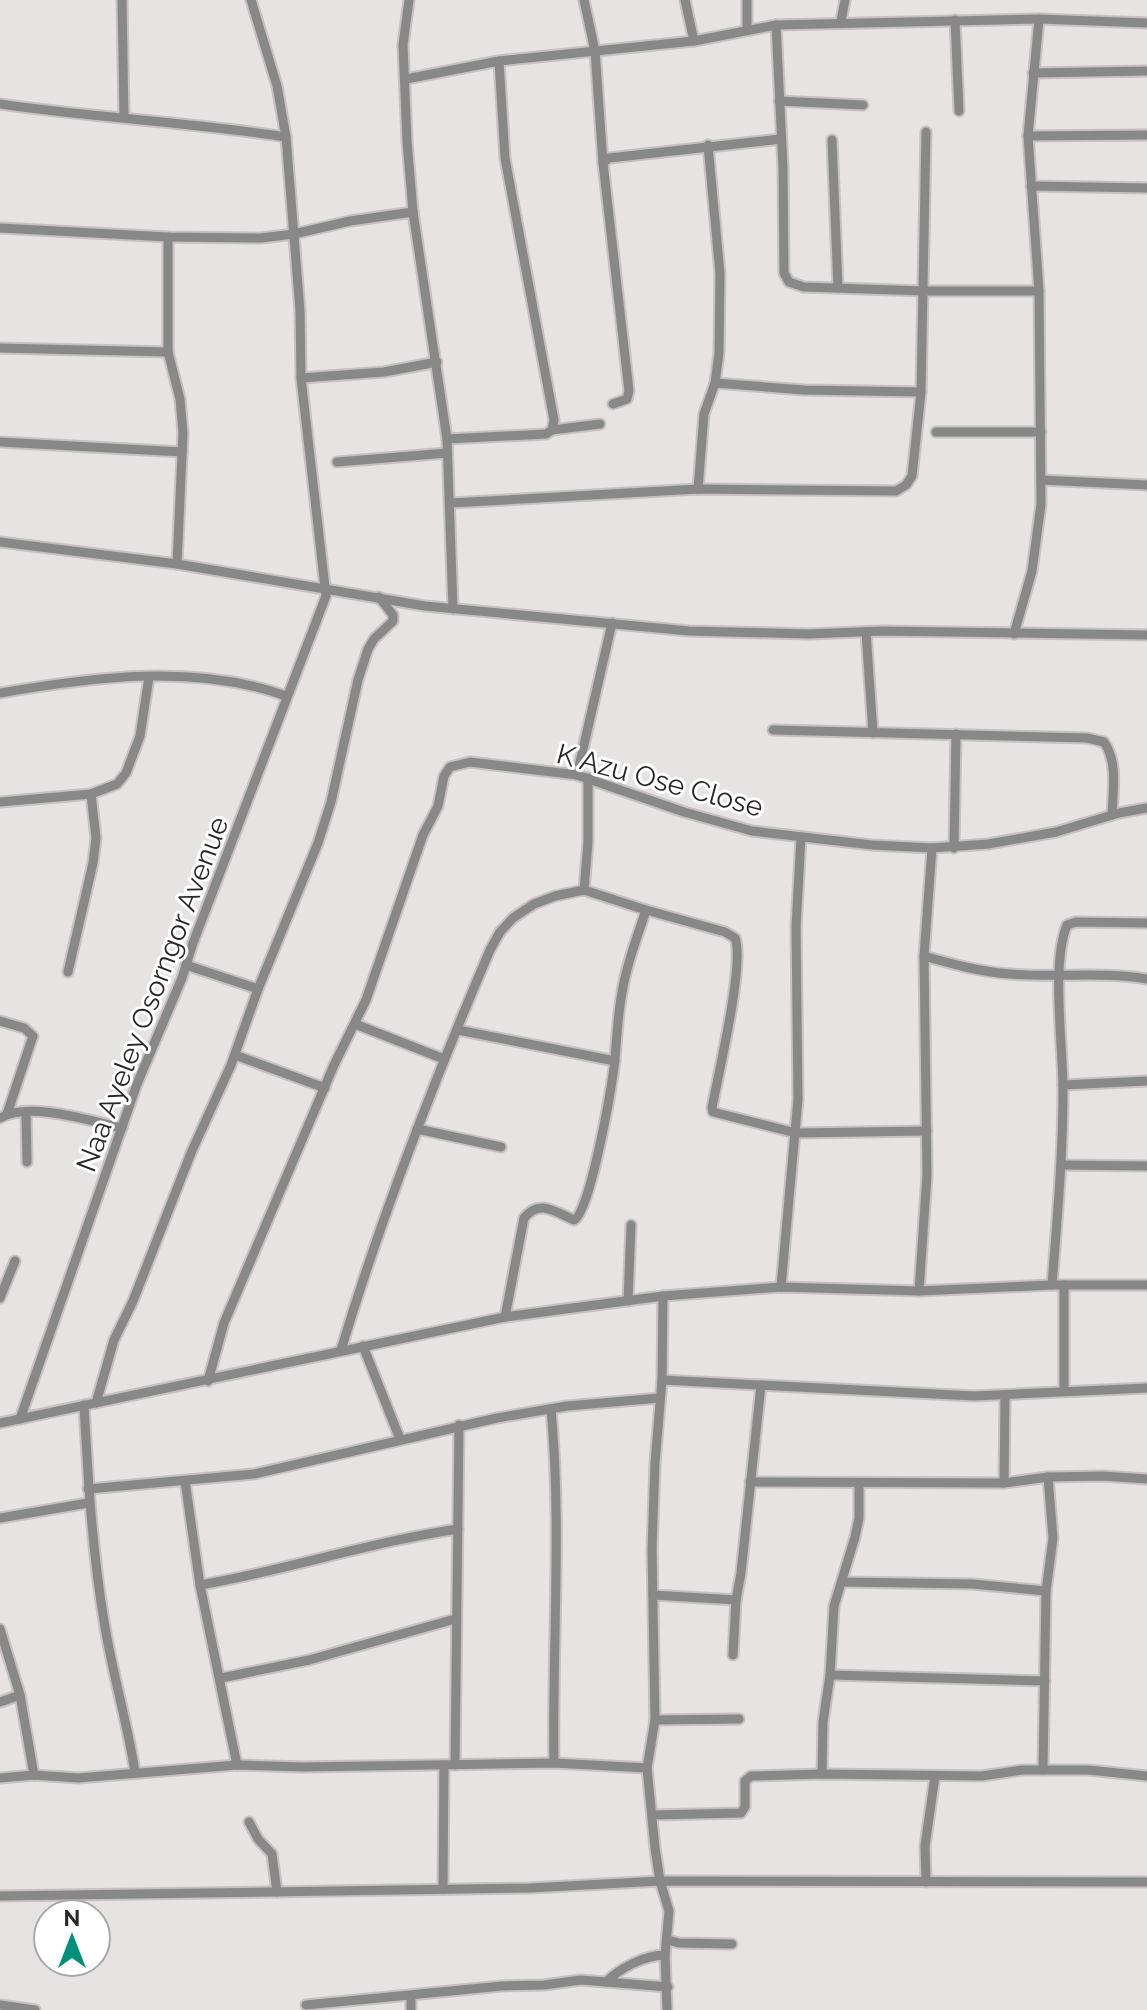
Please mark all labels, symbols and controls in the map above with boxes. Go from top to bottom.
street label: K Azu Ose Close [553,737,767,824]
street label: Naa Ayeley Osorngor Avenue [69,812,236,1176]
north arrow [32,1898,112,1978]
text: N [64,1905,80,1931]

